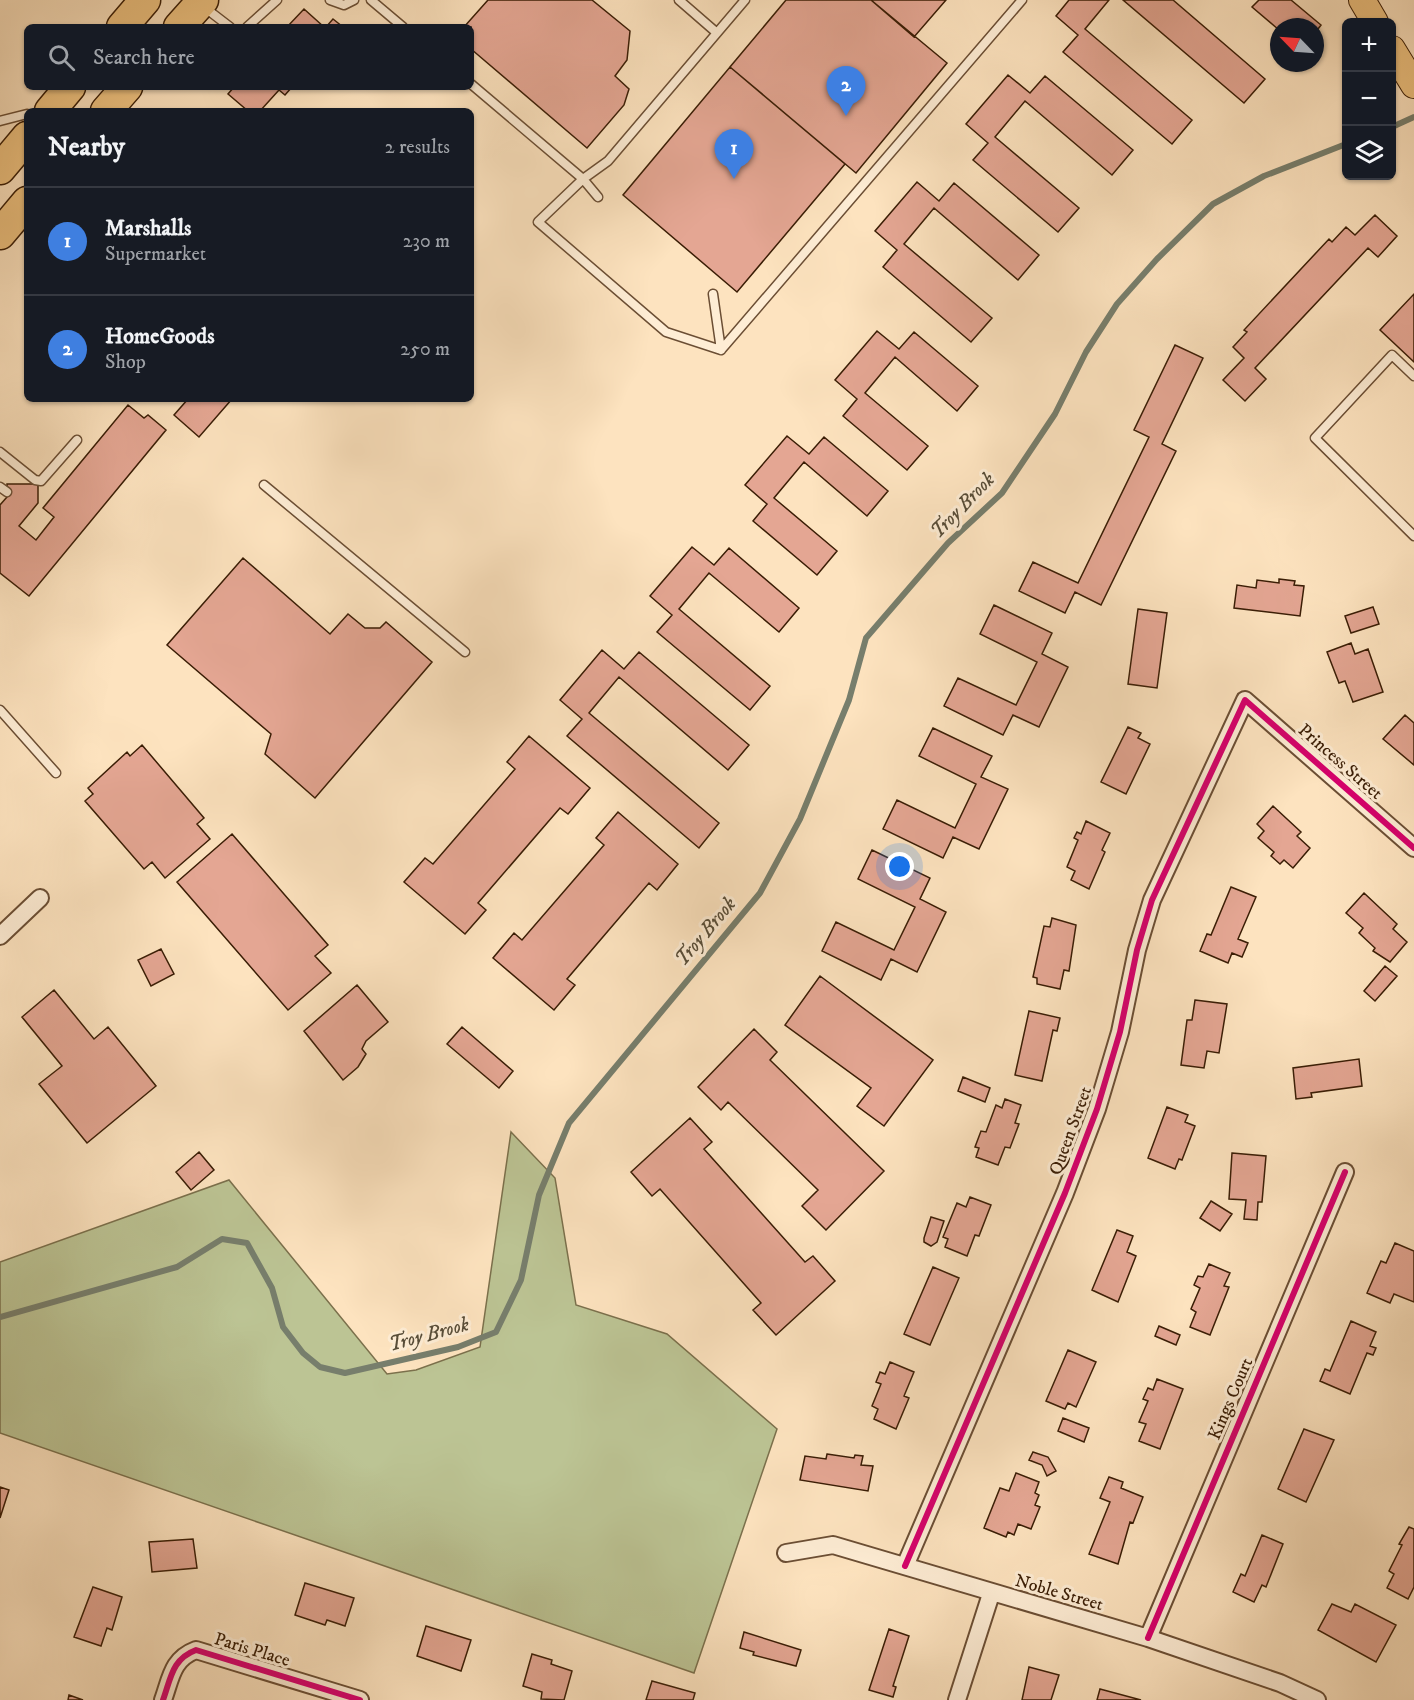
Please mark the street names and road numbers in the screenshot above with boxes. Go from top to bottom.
street label: Princess Street [1293,719,1387,805]
street label: Queen Street [1045,1083,1097,1178]
street label: Kings Court [1204,1354,1258,1443]
street label: Noble Street [1012,1570,1106,1616]
street label: Paris Place [212,1628,292,1672]

